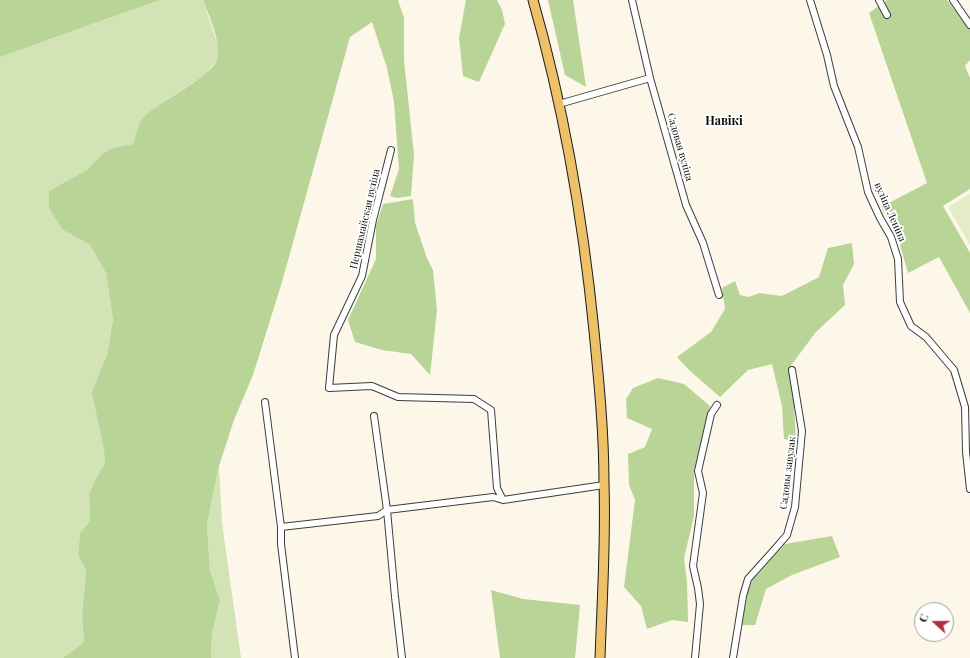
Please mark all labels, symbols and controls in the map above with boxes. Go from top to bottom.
street label: Садовая вуліца [665,112,695,182]
district label: Навікі [705,114,743,128]
street label: Першамайская вуліца [348,168,382,270]
street label: вуліца Леніна [872,181,908,243]
street label: Садовы завулак [778,436,798,510]
north arrow [914,602,954,642]
text: С [915,612,932,624]

